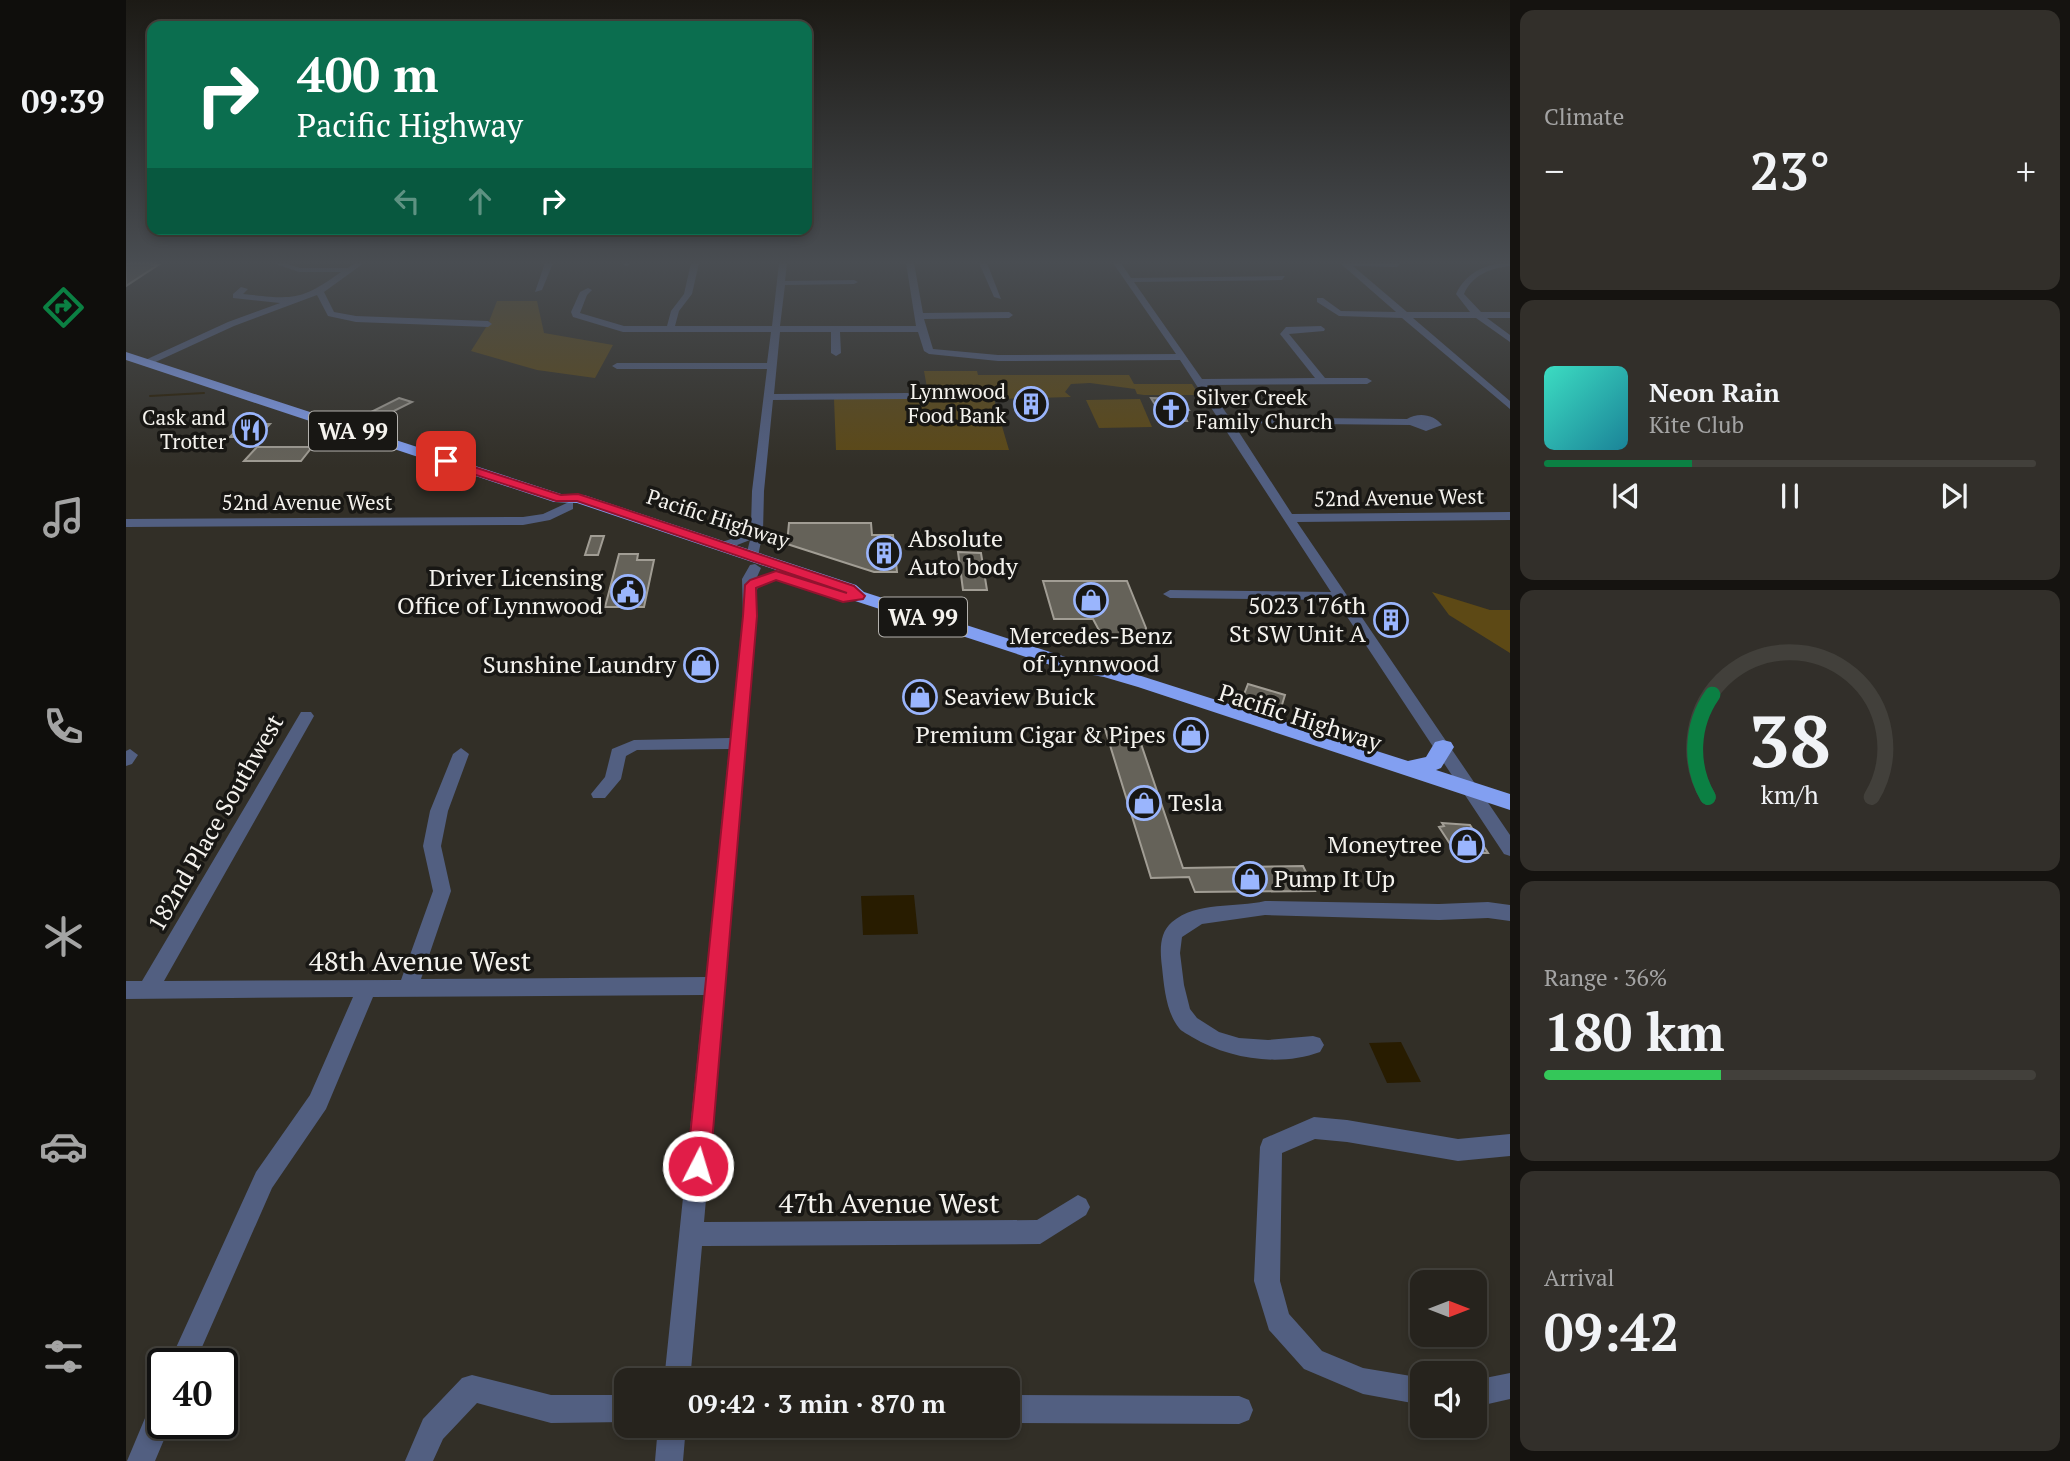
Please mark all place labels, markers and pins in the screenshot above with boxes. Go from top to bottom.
place label: Lynnwood Food Bank [908,377,1006,429]
place label: Silver Creek Family Church [1196,383,1333,435]
building icon: Lynnwood Food Bank [1012,385,1050,423]
church icon: Silver Creek Family Church [1152,391,1190,429]
place label: Cask and Trotter [142,403,226,455]
restaurant icon: Cask and Trotter [231,411,269,449]
pin [416,431,476,491]
place label: Absolute Auto body [908,522,1019,582]
building icon: Absolute Auto body [865,534,903,572]
place label: Driver Licensing Office of Lynnwood [397,561,603,621]
public building icon: Driver Licensing Office of Lynnwood [609,573,647,611]
shop icon: Mercedes-Benz of Lynnwood [1072,581,1110,619]
place label: 5023 176th St SW Unit A [1229,589,1367,649]
building icon: 5023 176th St SW Unit A [1372,601,1410,639]
place label: Mercedes-Benz of Lynnwood [1009,619,1173,679]
shop icon: Sunshine Laundry [682,646,720,684]
place label: Sunshine Laundry [483,648,677,680]
shop icon: Seaview Buick [901,678,939,716]
place label: Seaview Buick [944,680,1096,712]
shop icon: Premium Cigar & Pipes [1172,716,1210,754]
place label: Premium Cigar & Pipes [915,718,1166,750]
shop icon: Tesla [1125,784,1163,822]
place label: Tesla [1168,786,1223,818]
shop icon: Moneytree [1448,826,1486,864]
place label: Moneytree [1328,828,1442,860]
shop icon: Pump It Up [1231,860,1269,898]
place label: Pump It Up [1274,862,1395,894]

